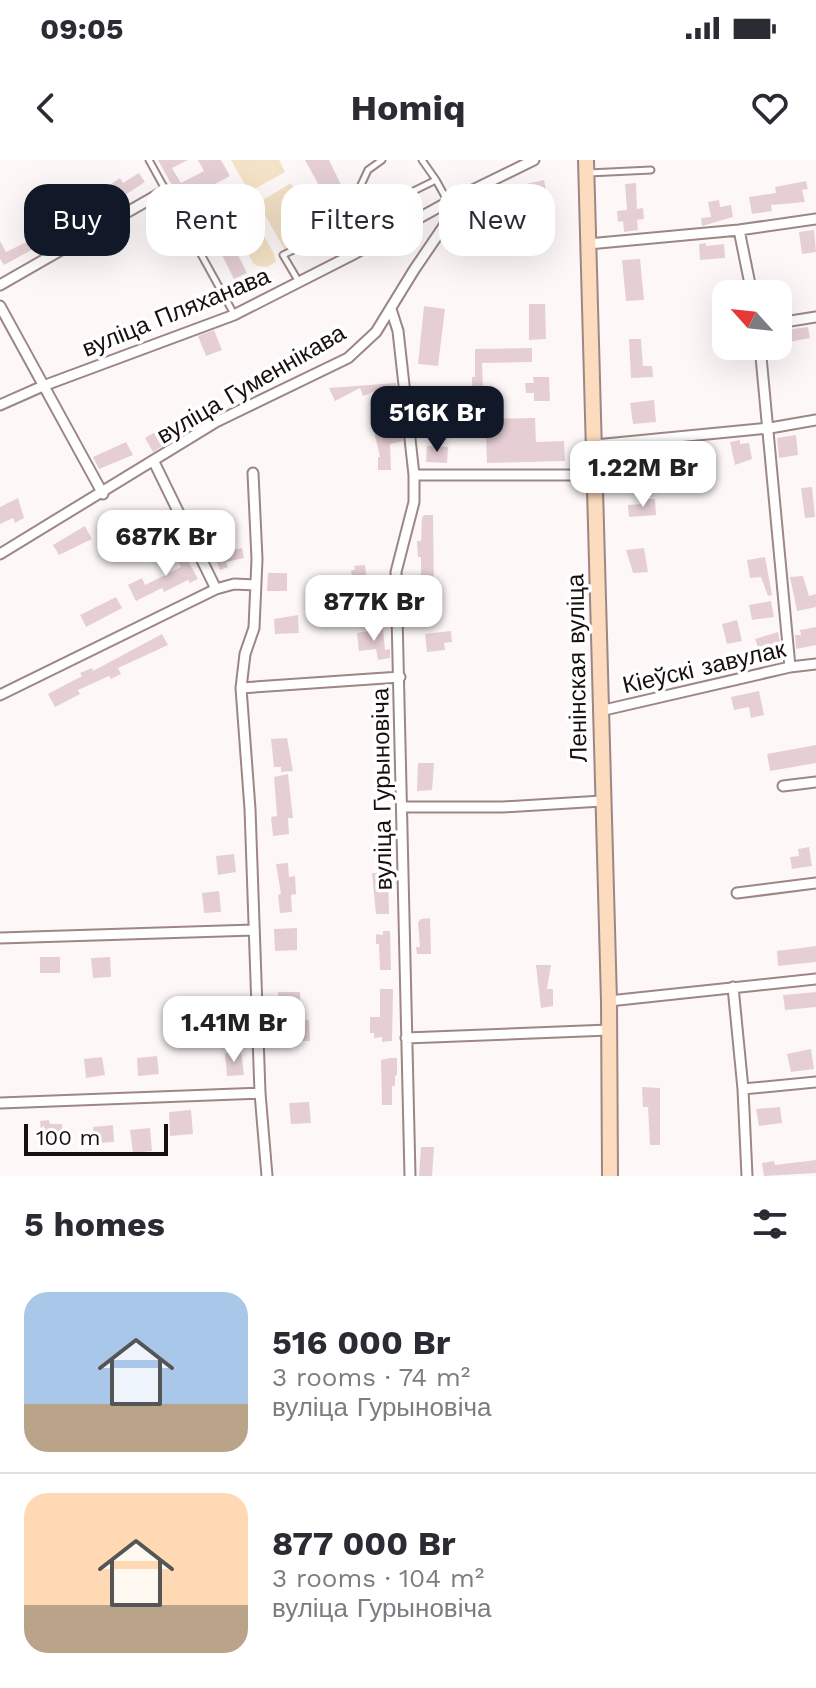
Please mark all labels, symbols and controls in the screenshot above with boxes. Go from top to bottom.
text: 09:05 [40,11,124,46]
icon: back [24,86,68,130]
icon: heart [748,86,792,130]
text: Homiq [350,87,466,129]
chip: Buy [24,184,130,256]
chip: Rent [146,184,265,256]
chip: Filters [281,184,423,256]
chip: New [439,184,555,256]
street label: вуліца Пляханава [78,261,275,362]
north arrow [712,280,792,360]
map controls [712,280,792,360]
street label: вуліца Гуменнікава [152,318,351,449]
pin: 516K Br [363,386,511,454]
text: 516K Br [389,397,485,427]
pin: 1.22M Br [560,441,726,509]
text: 1.22M Br [588,452,698,482]
pin: 687K Br [92,510,240,578]
text: 687K Br [115,521,217,551]
street label: Ленінская вуліца [561,573,593,763]
pin: 877K Br [300,575,448,643]
text: 877K Br [323,586,425,616]
street label: Кіеўскі завулак [620,635,789,699]
street label: вуліца Гурыновіча [366,687,398,891]
pin: 1.41M Br [151,996,317,1064]
text: 1.41M Br [181,1007,287,1037]
scale bar [24,1120,168,1156]
text: 100 m [36,1125,100,1150]
icon: filters [748,1202,792,1246]
text: 5 homes [24,1204,165,1244]
text: 516 000 Br [272,1322,450,1362]
icon: home [88,1324,184,1420]
text: 3 rooms · 74 m² [272,1362,470,1392]
text: вуліца Гурыновіча [272,1392,491,1422]
text: 877 000 Br [272,1523,456,1563]
icon: home [88,1525,184,1621]
text: 3 rooms · 104 m² [272,1563,484,1593]
text: вуліца Гурыновіча [272,1593,491,1623]

